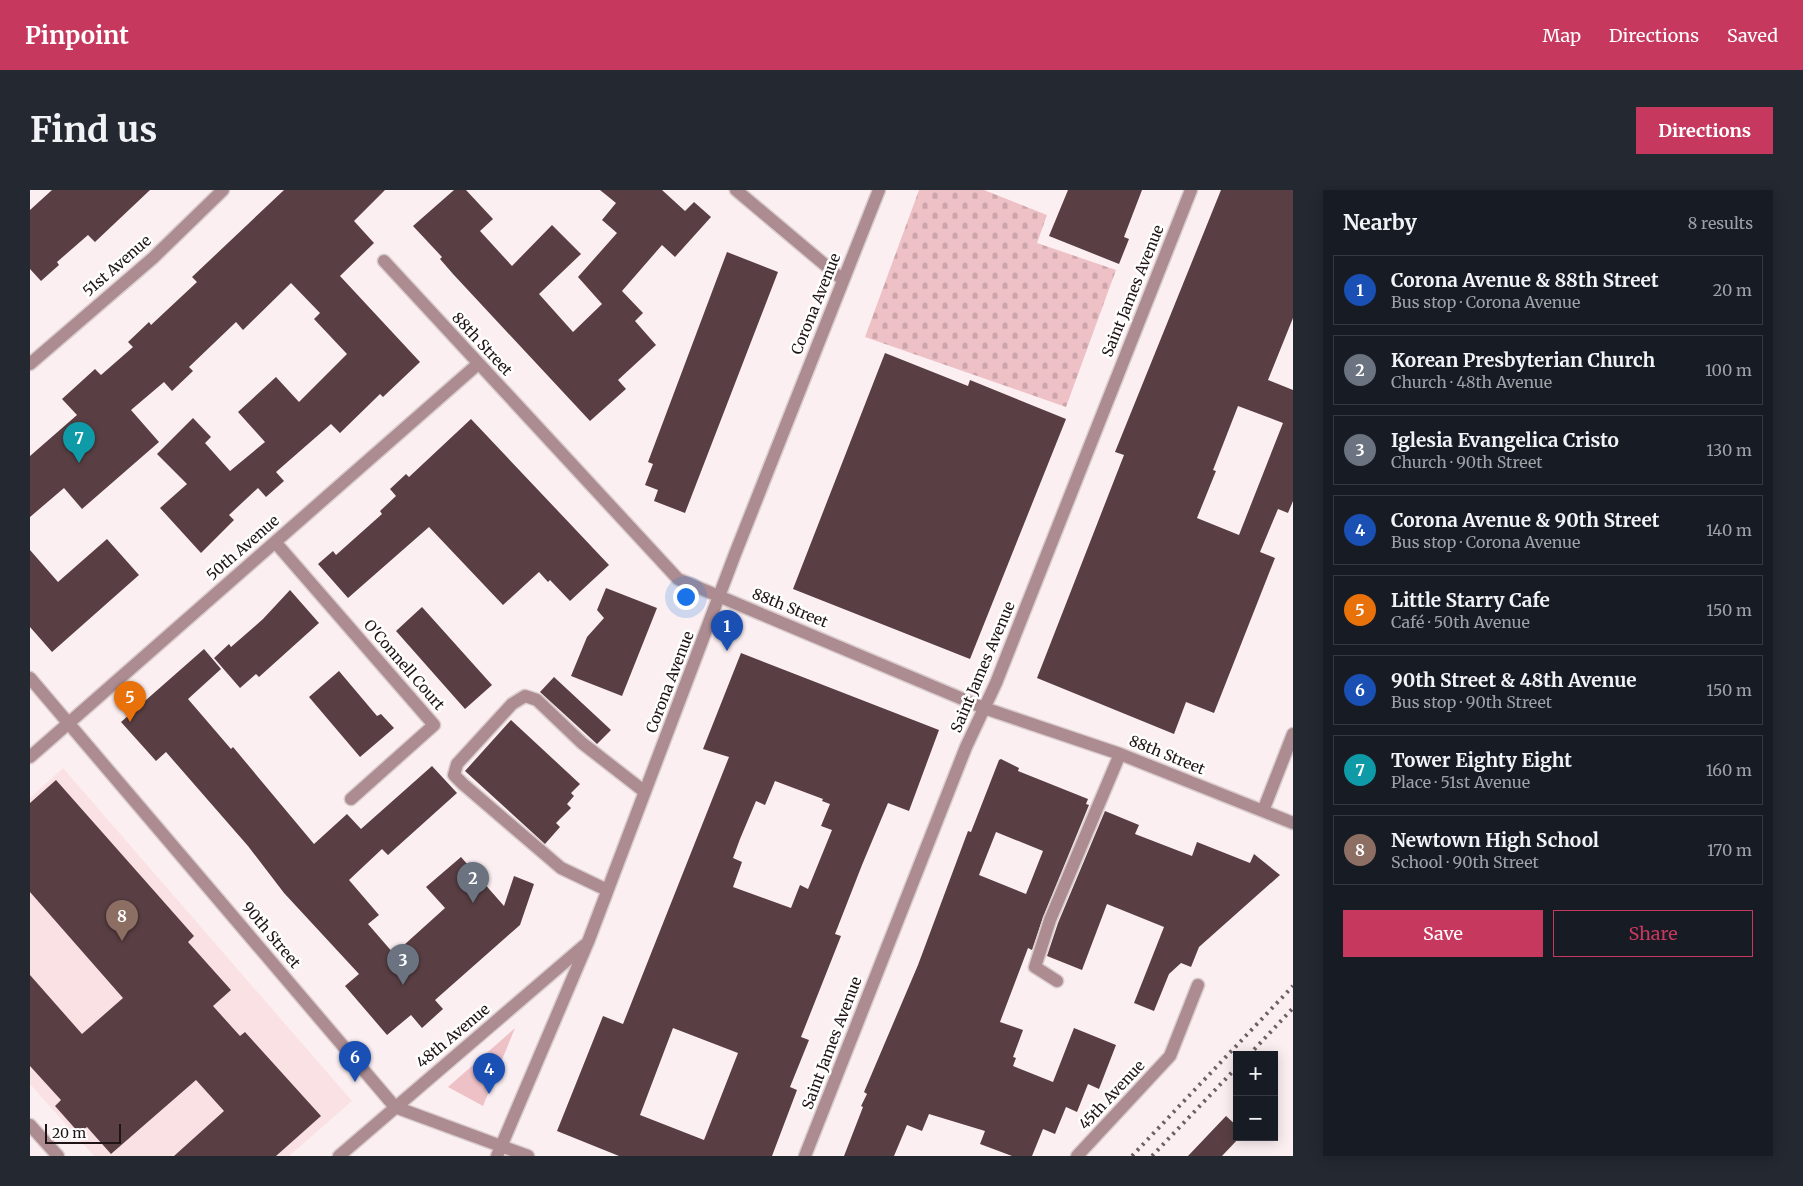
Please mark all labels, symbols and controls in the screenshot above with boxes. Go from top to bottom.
text: Pinpoint [25,20,129,51]
text: Map [1543,24,1581,47]
text: Directions [1609,24,1699,47]
text: Saved [1727,24,1778,47]
button: Directions [1636,107,1773,154]
text: Find us [30,108,157,152]
text: Nearby [1343,209,1417,236]
text: 8 results [1688,213,1753,233]
street label: Saint James Avenue [1097,222,1168,360]
street label: 51st Avenue [79,231,155,300]
street label: Corona Avenue [787,250,845,357]
text: Corona Avenue & 88th Street [1391,268,1659,292]
text: 1 [1356,280,1364,300]
text: 20 m [1713,280,1752,300]
text: Bus stop · Corona Avenue [1391,292,1580,312]
street label: 88th Street [448,308,517,379]
text: Korean Presbyterian Church [1391,348,1655,372]
text: 2 [1355,360,1365,380]
text: 100 m [1705,360,1752,380]
text: Church · 48th Avenue [1391,372,1552,392]
pin: 7 [63,422,95,463]
text: Iglesia Evangelica Cristo [1391,428,1619,452]
text: 3 [1355,440,1365,460]
text: 130 m [1706,440,1752,460]
text: Church · 90th Street [1391,452,1542,472]
text: Corona Avenue & 90th Street [1391,508,1659,532]
street label: 50th Avenue [202,511,283,584]
text: 4 [1355,520,1365,540]
text: 140 m [1706,520,1752,540]
text: Bus stop · Corona Avenue [1391,532,1580,552]
your location [673,584,699,610]
street label: 88th Street [750,584,831,631]
text: Little Starry Cafe [1391,588,1550,612]
street label: Saint James Avenue [946,598,1019,735]
text: 5 [1355,600,1365,620]
text: 150 m [1706,600,1752,620]
pin: 1 [711,610,743,651]
text: Café · 50th Avenue [1391,612,1530,632]
street label: O'Connell Court [360,616,449,714]
street label: Corona Avenue [641,628,698,735]
text: 90th Street & 48th Avenue [1391,668,1637,692]
text: 6 [1355,680,1365,700]
text: 150 m [1706,680,1752,700]
pin: 5 [114,681,146,722]
text: Bus stop · 90th Street [1391,692,1552,712]
street label: 88th Street [1127,731,1208,778]
text: Tower Eighty Eight [1391,748,1572,772]
text: 7 [1355,760,1365,780]
text: 160 m [1706,760,1752,780]
text: Place · 51st Avenue [1391,772,1530,792]
text: Newtown High School [1391,828,1599,852]
text: 8 [1355,840,1365,860]
text: 170 m [1707,840,1752,860]
text: School · 90th Street [1391,852,1539,872]
pin: 2 [457,862,489,903]
street label: 90th Street [238,898,305,972]
pin: 8 [106,900,138,941]
button: Save [1343,910,1543,957]
button: Share [1553,910,1753,957]
pin: 3 [387,944,419,985]
street label: Saint James Avenue [797,974,866,1112]
street label: 48th Avenue [413,1000,493,1072]
pin: 6 [339,1041,371,1082]
map controls [1233,1051,1278,1141]
button: + [1233,1051,1278,1096]
pin: 4 [473,1053,505,1094]
street label: 45th Avenue [1075,1056,1149,1133]
button: − [1233,1096,1278,1141]
scale bar [45,1121,121,1144]
text: 20 m [52,1124,86,1142]

